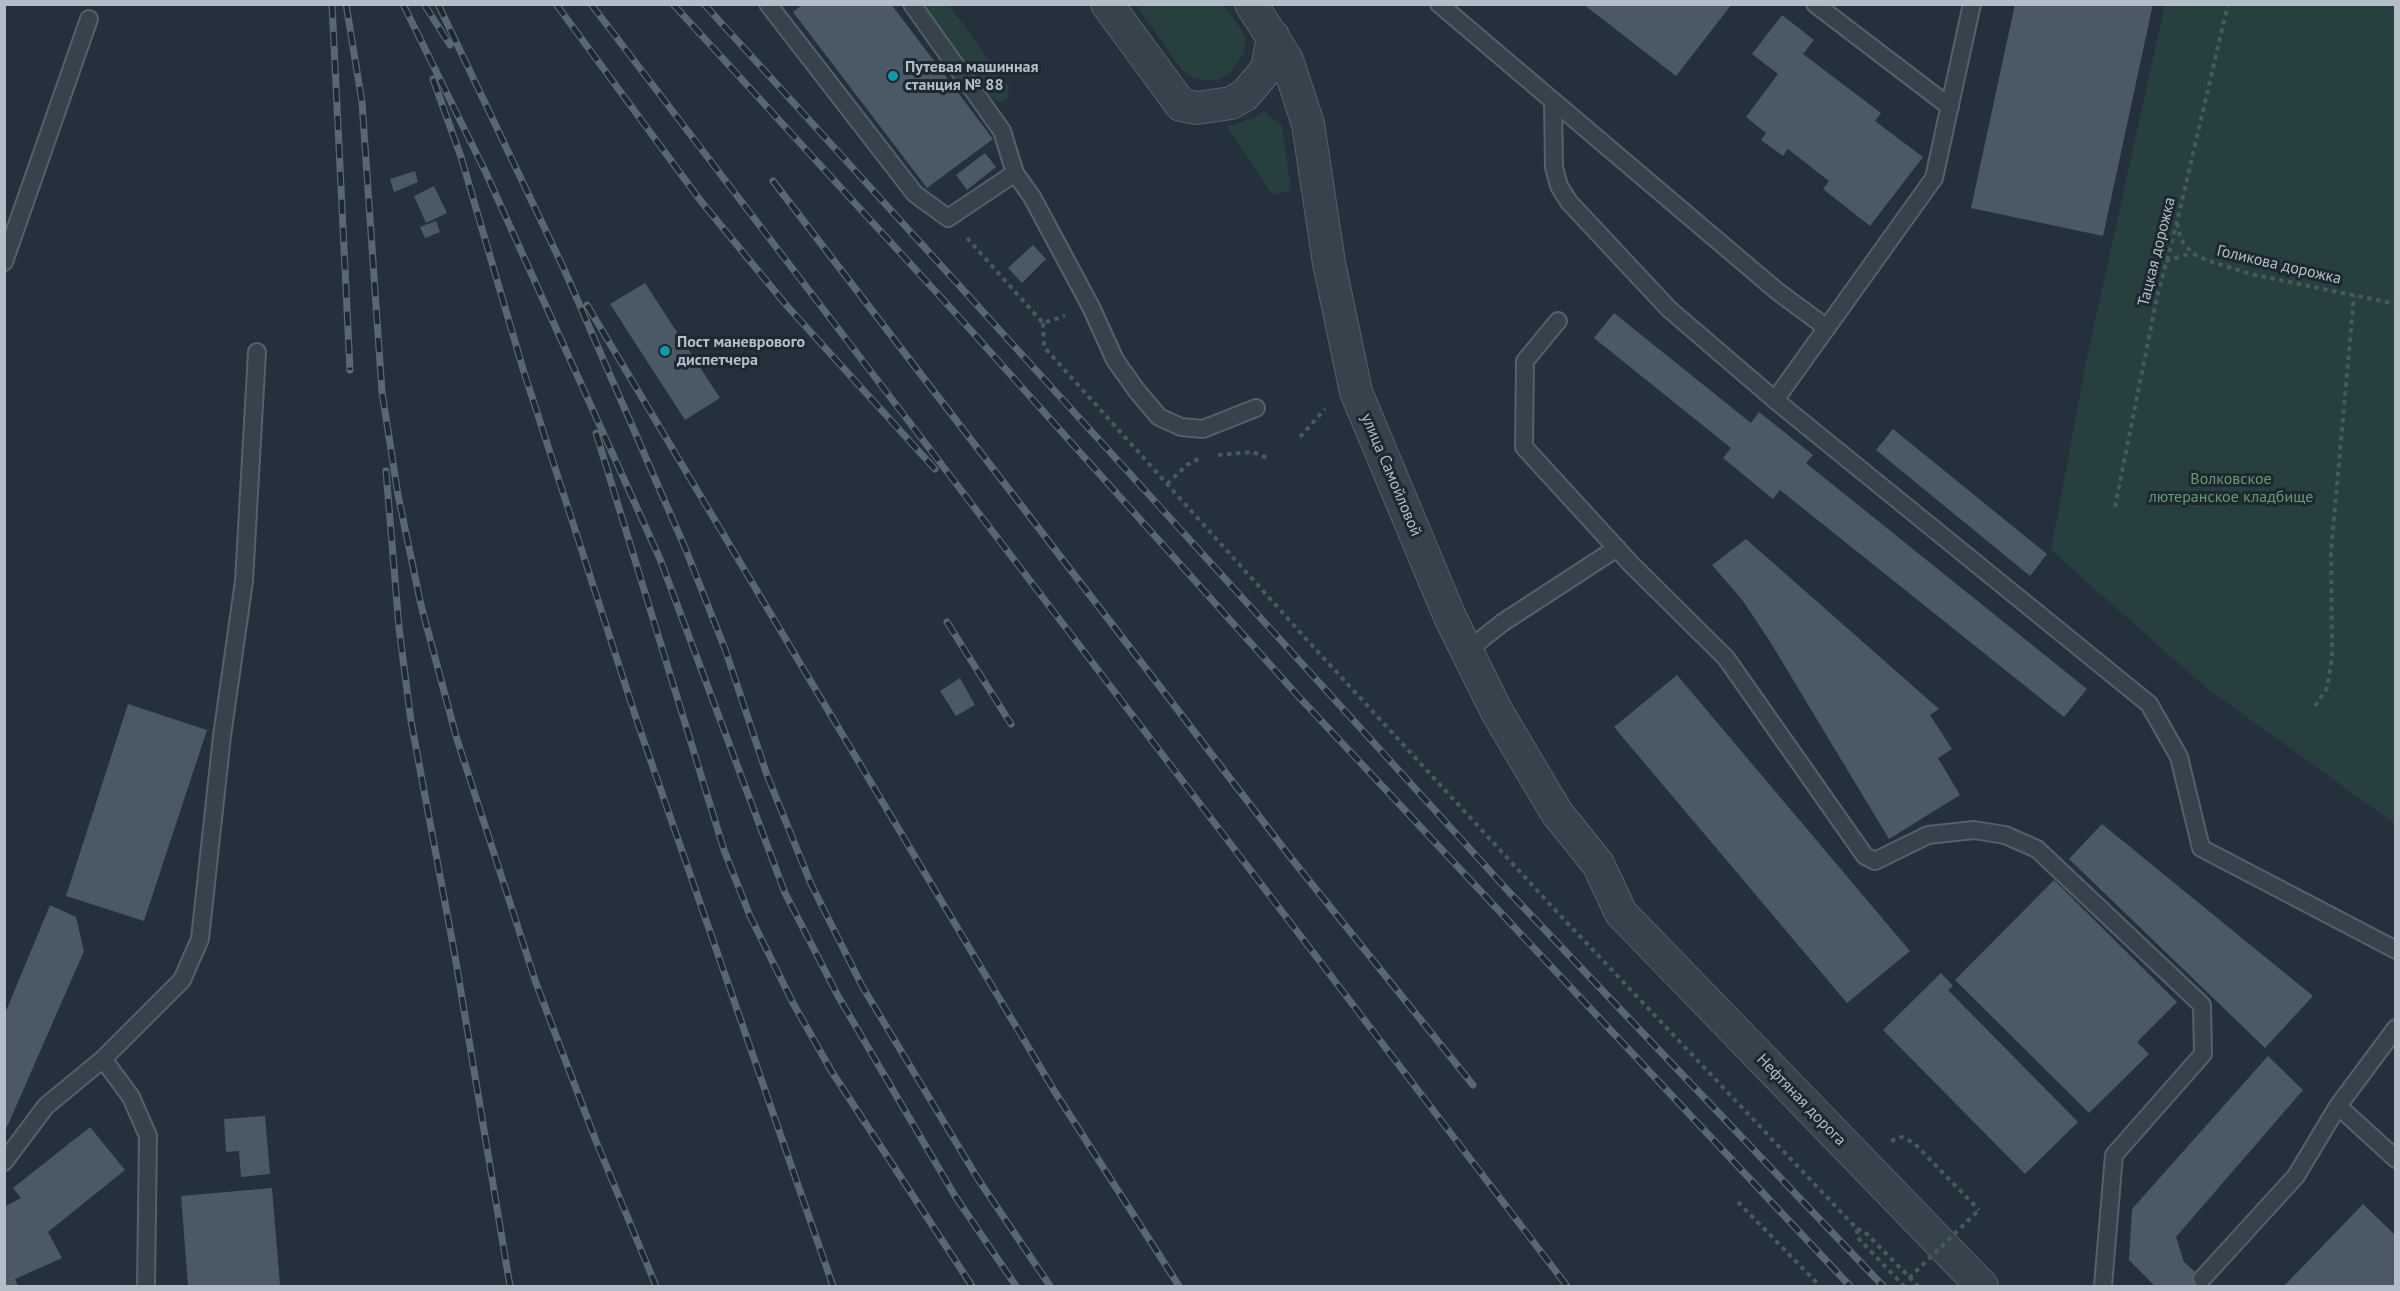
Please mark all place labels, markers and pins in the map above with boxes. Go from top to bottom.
place label: Путевая машинная станция № 88 [905,57,1039,95]
marker: Путевая машинная станция № 88 [886,69,900,83]
place label: Пост маневрового диспетчера [677,332,805,370]
marker: Пост маневрового диспетчера [658,344,672,358]

